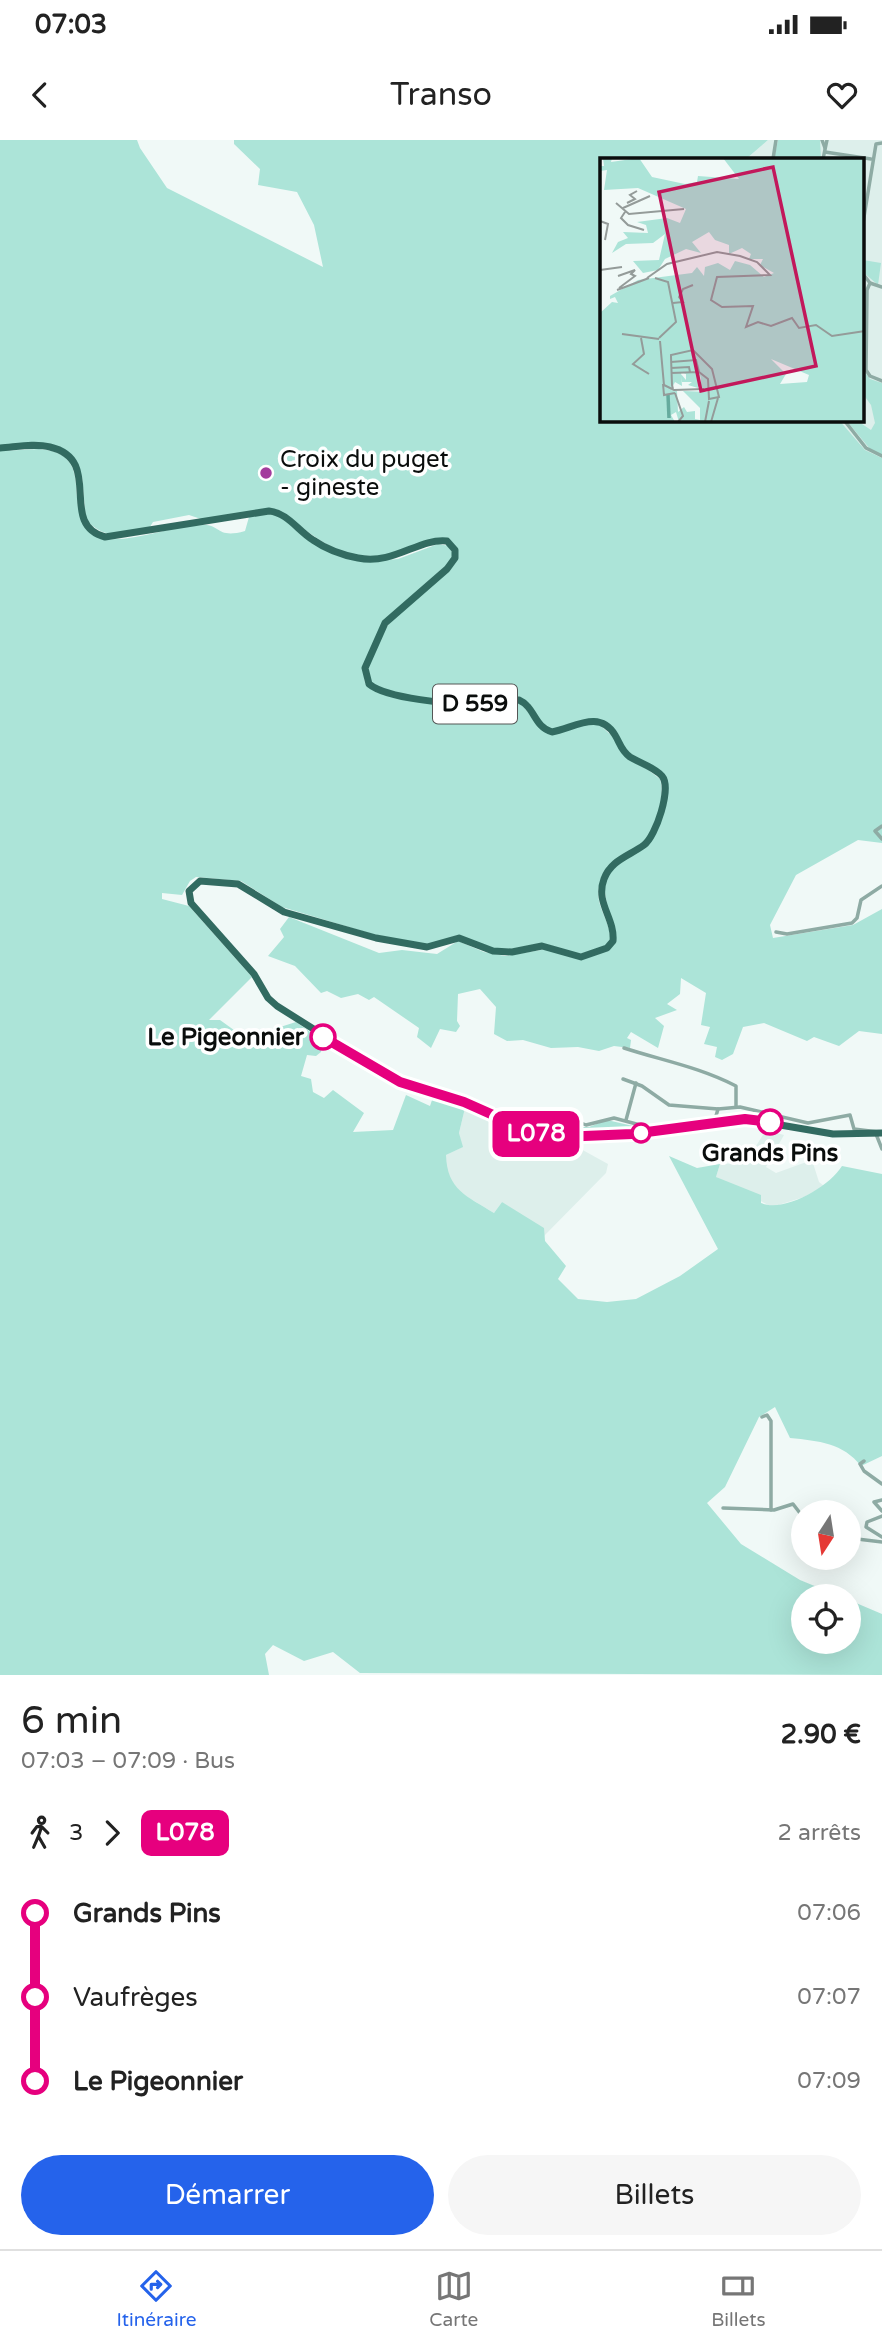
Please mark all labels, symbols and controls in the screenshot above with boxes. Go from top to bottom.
text: 07:03 [35,9,107,40]
icon: back [21,76,59,114]
text: Transo [390,76,492,114]
icon: heart [823,76,861,114]
inset map [600,158,864,422]
place label: Croix du puget - gineste [280,445,449,502]
marker: Croix du puget - gineste [258,465,274,481]
road number: D 559 [433,684,517,724]
place label: Le Pigeonnier [147,1023,305,1052]
marker: Le Pigeonnier [310,1024,336,1050]
marker: Grands Pins [757,1109,783,1135]
line badge: L078 [487,1111,585,1157]
text: L078 [506,1119,566,1148]
unlabelled marker [631,1123,651,1143]
place label: Grands Pins [702,1139,838,1168]
north arrow [791,1500,861,1570]
map controls [791,1500,861,1654]
button: locate [791,1584,861,1654]
text: 6 min [21,1698,122,1744]
text: 2.90 € [781,1719,861,1750]
text: 07:03 – 07:09 · Bus [21,1747,235,1775]
icon: walk [21,1814,59,1852]
icon: forward [93,1814,131,1852]
text: L078 [155,1818,215,1847]
text: 3 [69,1819,83,1847]
text: 2 arrêts [778,1819,861,1847]
text: Grands Pins [73,1898,221,1929]
text: 07:06 [797,1899,861,1927]
text: Vaufrèges [73,1982,198,2013]
text: 07:07 [797,1983,861,2011]
text: Le Pigeonnier [73,2066,243,2097]
text: 07:09 [797,2067,861,2095]
button: Démarrer [21,2155,434,2235]
button: Billets [448,2155,861,2235]
tab: Itinéraire [116,2267,196,2331]
tab: Carte [429,2267,478,2331]
tab: Billets [711,2267,766,2331]

